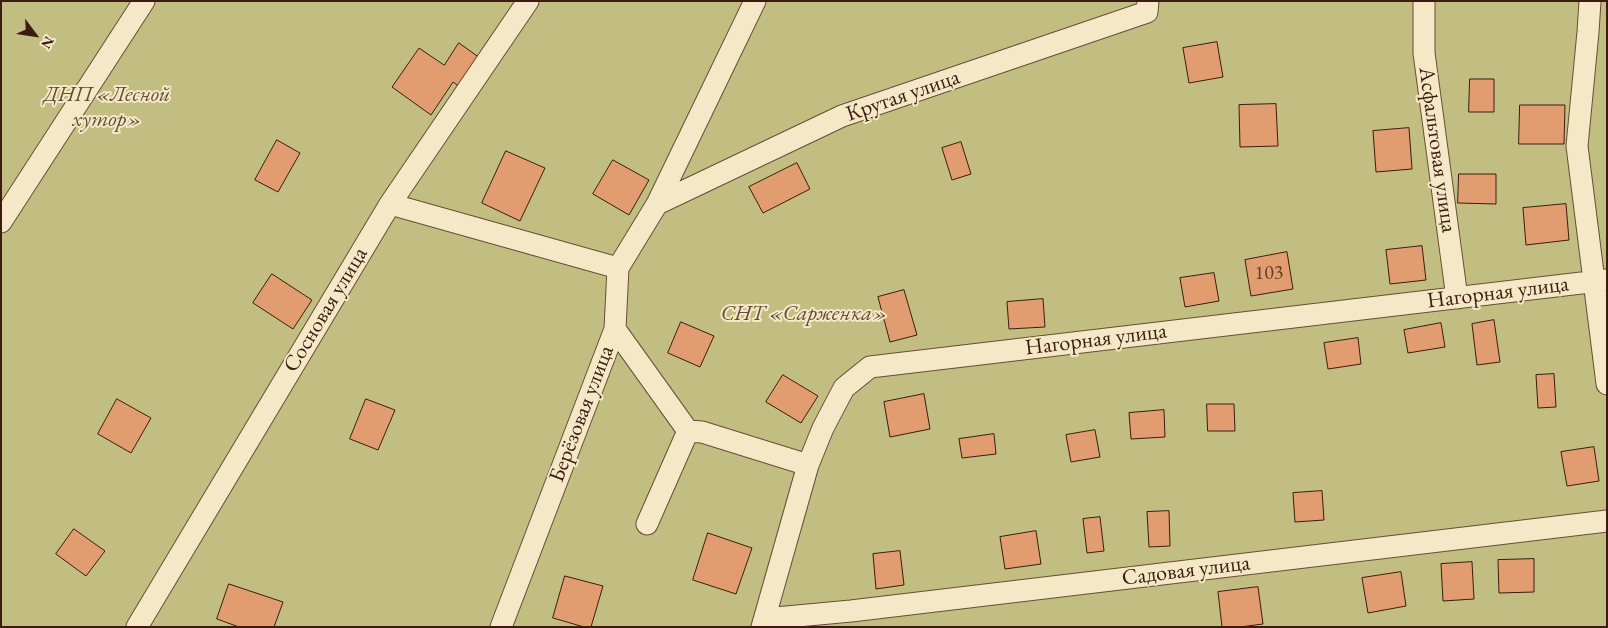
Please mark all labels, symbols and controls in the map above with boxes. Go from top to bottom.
north arrow [10,10,60,60]
text: N [37,33,58,52]
street label: Крутая улица [843,64,963,128]
street label: Асфальтовая улица [1412,65,1462,235]
park label: ДНП «Лесной хутор» [44,82,170,134]
street label: Сосновая улица [278,243,374,377]
house number: 103 [1255,262,1283,286]
street label: Нагорная улица [1426,271,1570,315]
park label: СНТ «Сарженка» [721,301,887,327]
street label: Нагорная улица [1024,318,1168,362]
street label: Берёзовая улица [544,342,620,486]
street label: Садовая улица [1120,550,1252,592]

